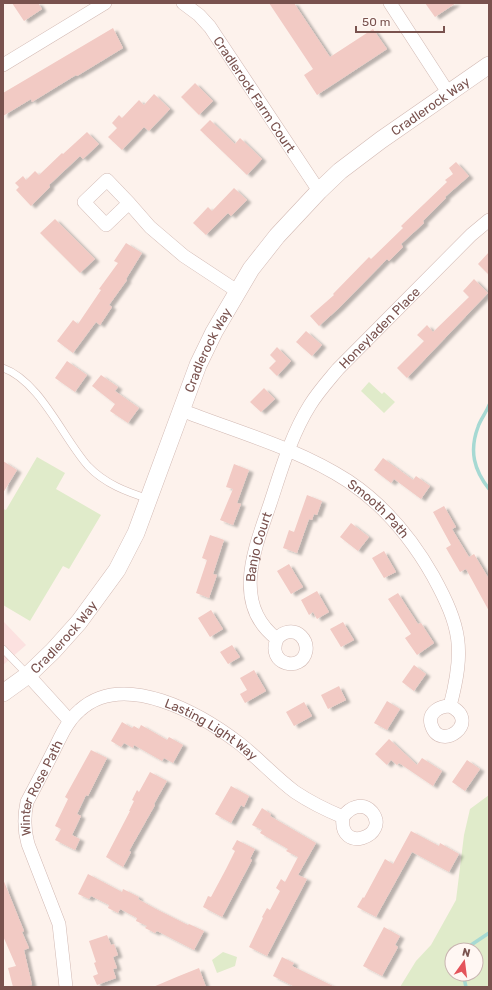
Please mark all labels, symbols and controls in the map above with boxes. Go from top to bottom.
scale bar [356,8,444,34]
text: 50 m [362,15,390,29]
street label: Cradlerock Farm Court [211,33,299,155]
street label: Cradlerock Way [388,73,472,138]
street label: Honeyladen Place [336,284,423,371]
street label: Cradlerock Way [181,305,234,394]
street label: Smooth Path [345,476,412,541]
street label: Banjo Court [243,510,274,582]
street label: Cradlerock Way [27,598,100,676]
street label: Lasting Light Way [163,695,261,763]
street label: Winter Rose Path [17,738,65,837]
north arrow [444,942,484,982]
text: N [461,946,472,960]

